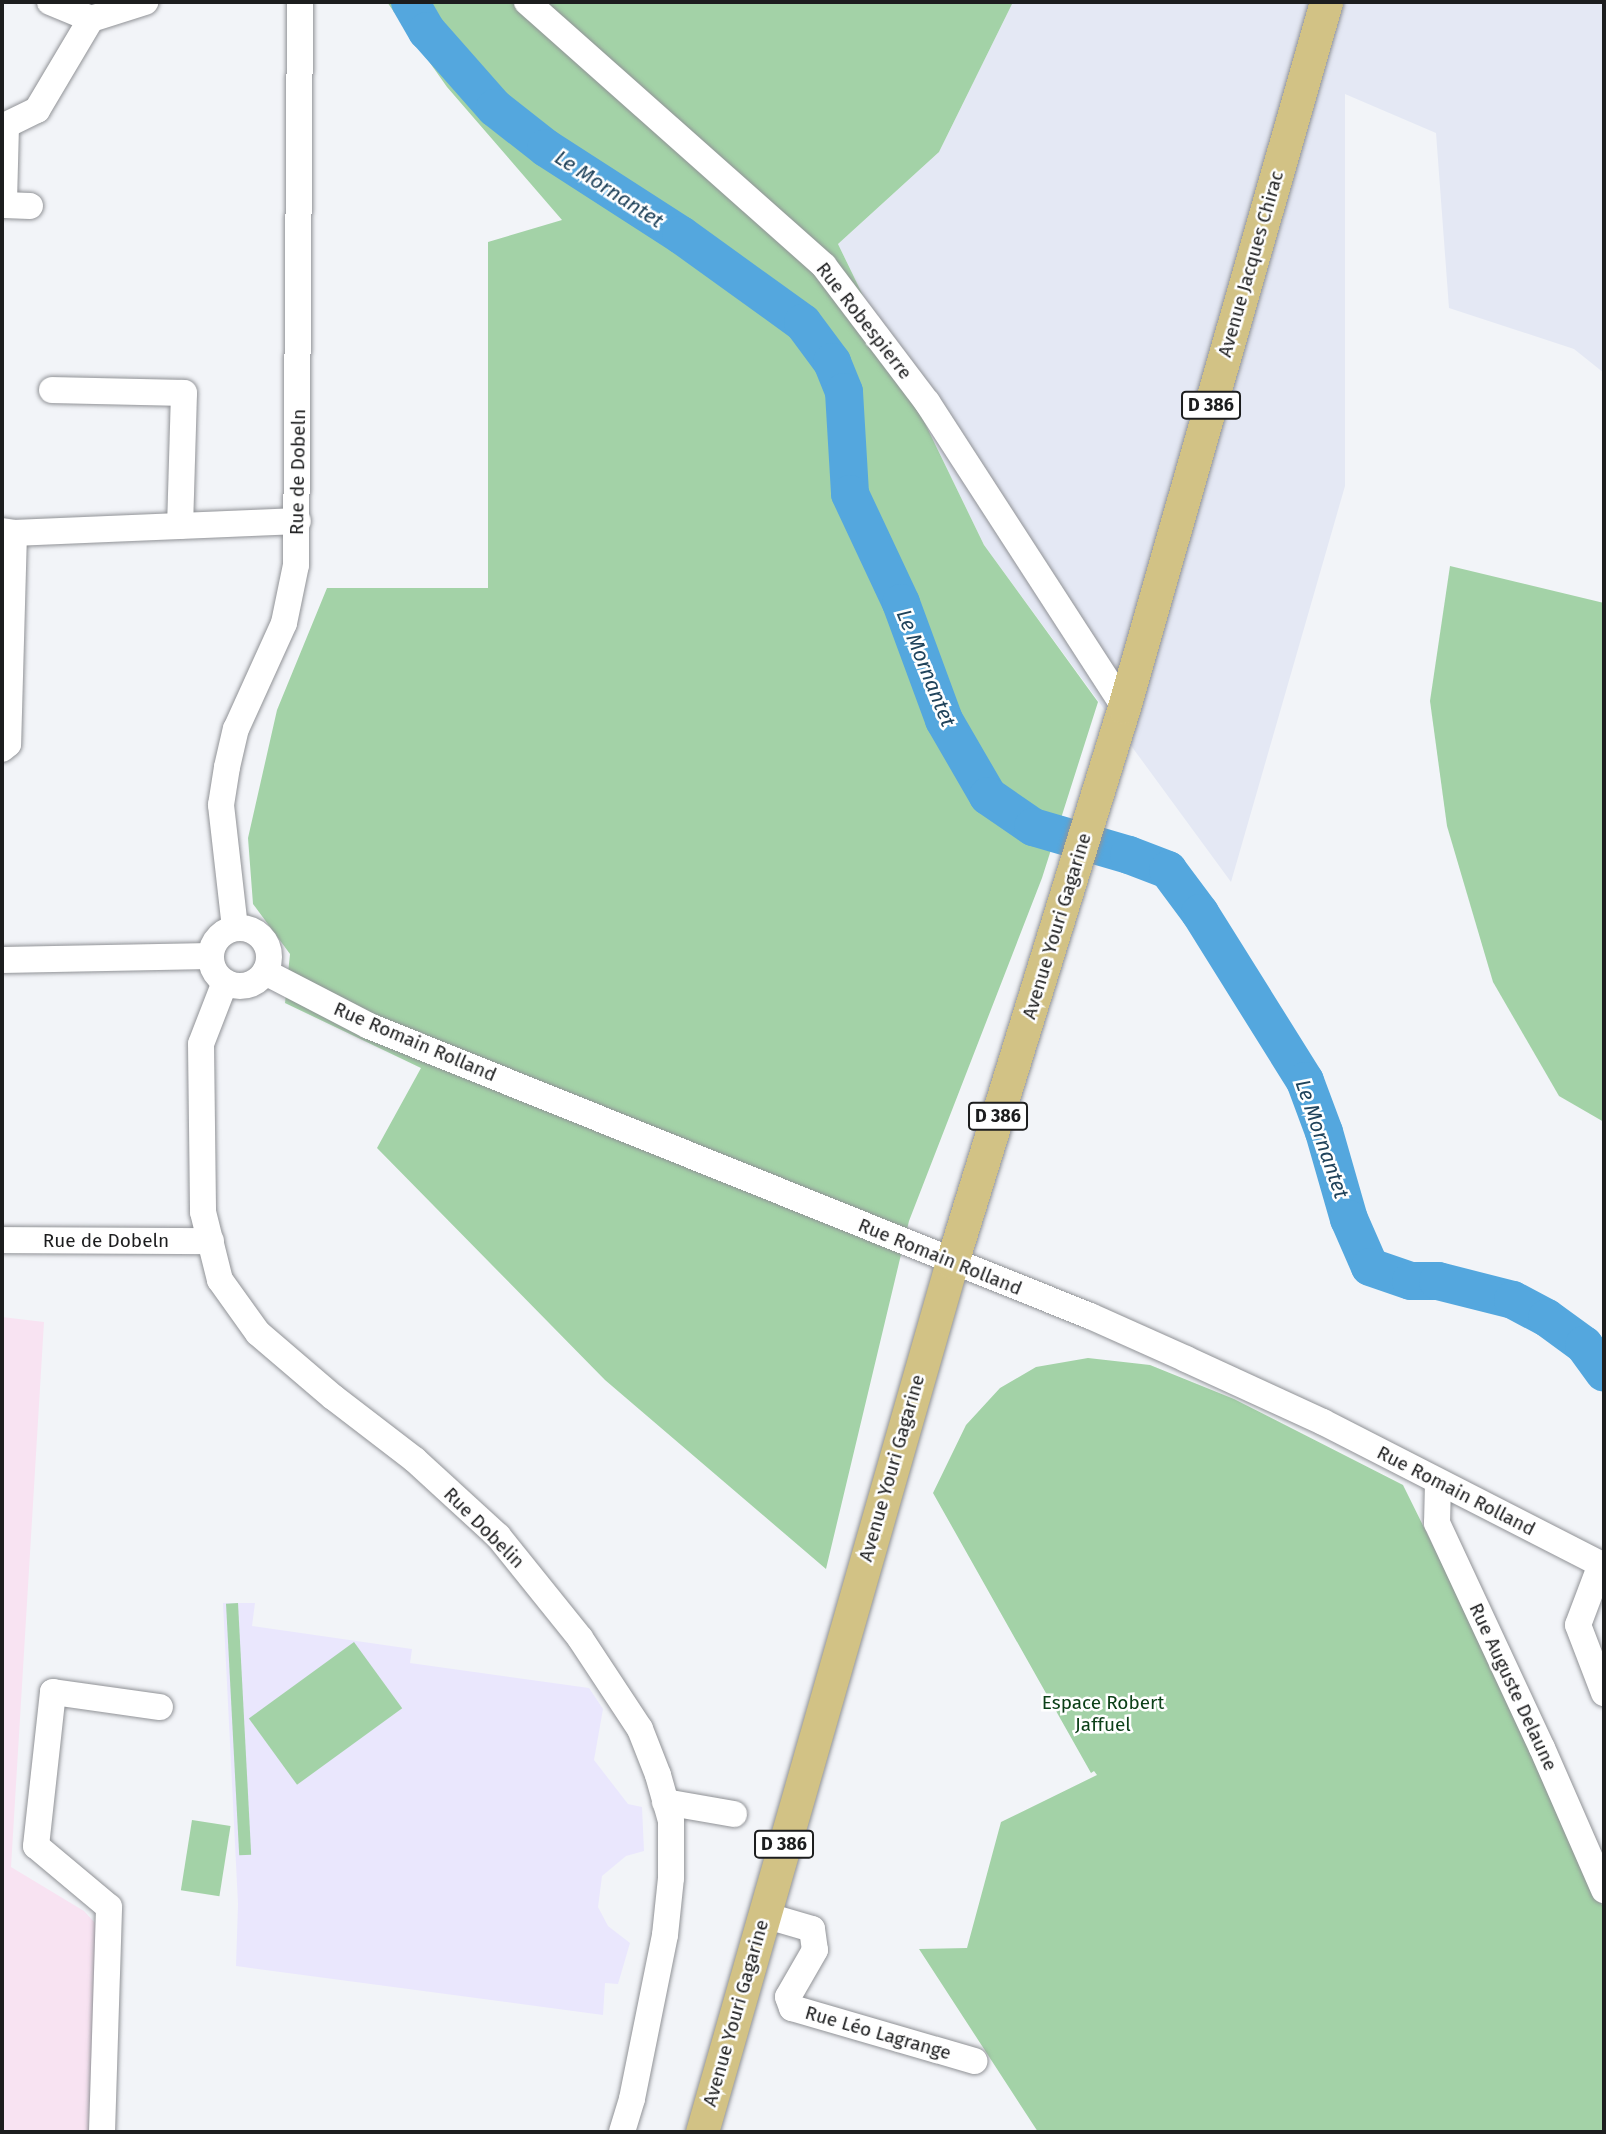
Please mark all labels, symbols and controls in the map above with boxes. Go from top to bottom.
water label: Le Mornantet [550,145,668,233]
street label: Avenue Jacques Chirac [1213,168,1289,360]
street label: Rue Robespierre [811,258,917,384]
road number: D 386 [1180,390,1242,419]
street label: Rue de Dobeln [285,409,311,535]
water label: Le Mornantet [891,606,961,730]
street label: Avenue Youri Gagarine [1018,830,1096,1022]
street label: Rue Romain Rolland [330,997,500,1087]
water label: Le Mornantet [1290,1076,1354,1202]
road number: D 386 [967,1101,1030,1130]
street label: Rue Romain Rolland [855,1214,1025,1300]
street label: Rue de Dobeln [43,1230,169,1252]
street label: Avenue Youri Gagarine [854,1372,930,1564]
street label: Rue Romain Rolland [1373,1441,1539,1541]
street label: Rue Dobelin [439,1483,529,1573]
street label: Rue Auguste Delaune [1464,1600,1562,1774]
park label: Espace Robert Jaffuel [1042,1692,1164,1736]
road number: D 386 [752,1830,816,1858]
street label: Avenue Youri Gagarine [698,1917,774,2109]
street label: Rue Léo Lagrange [802,2001,954,2065]

